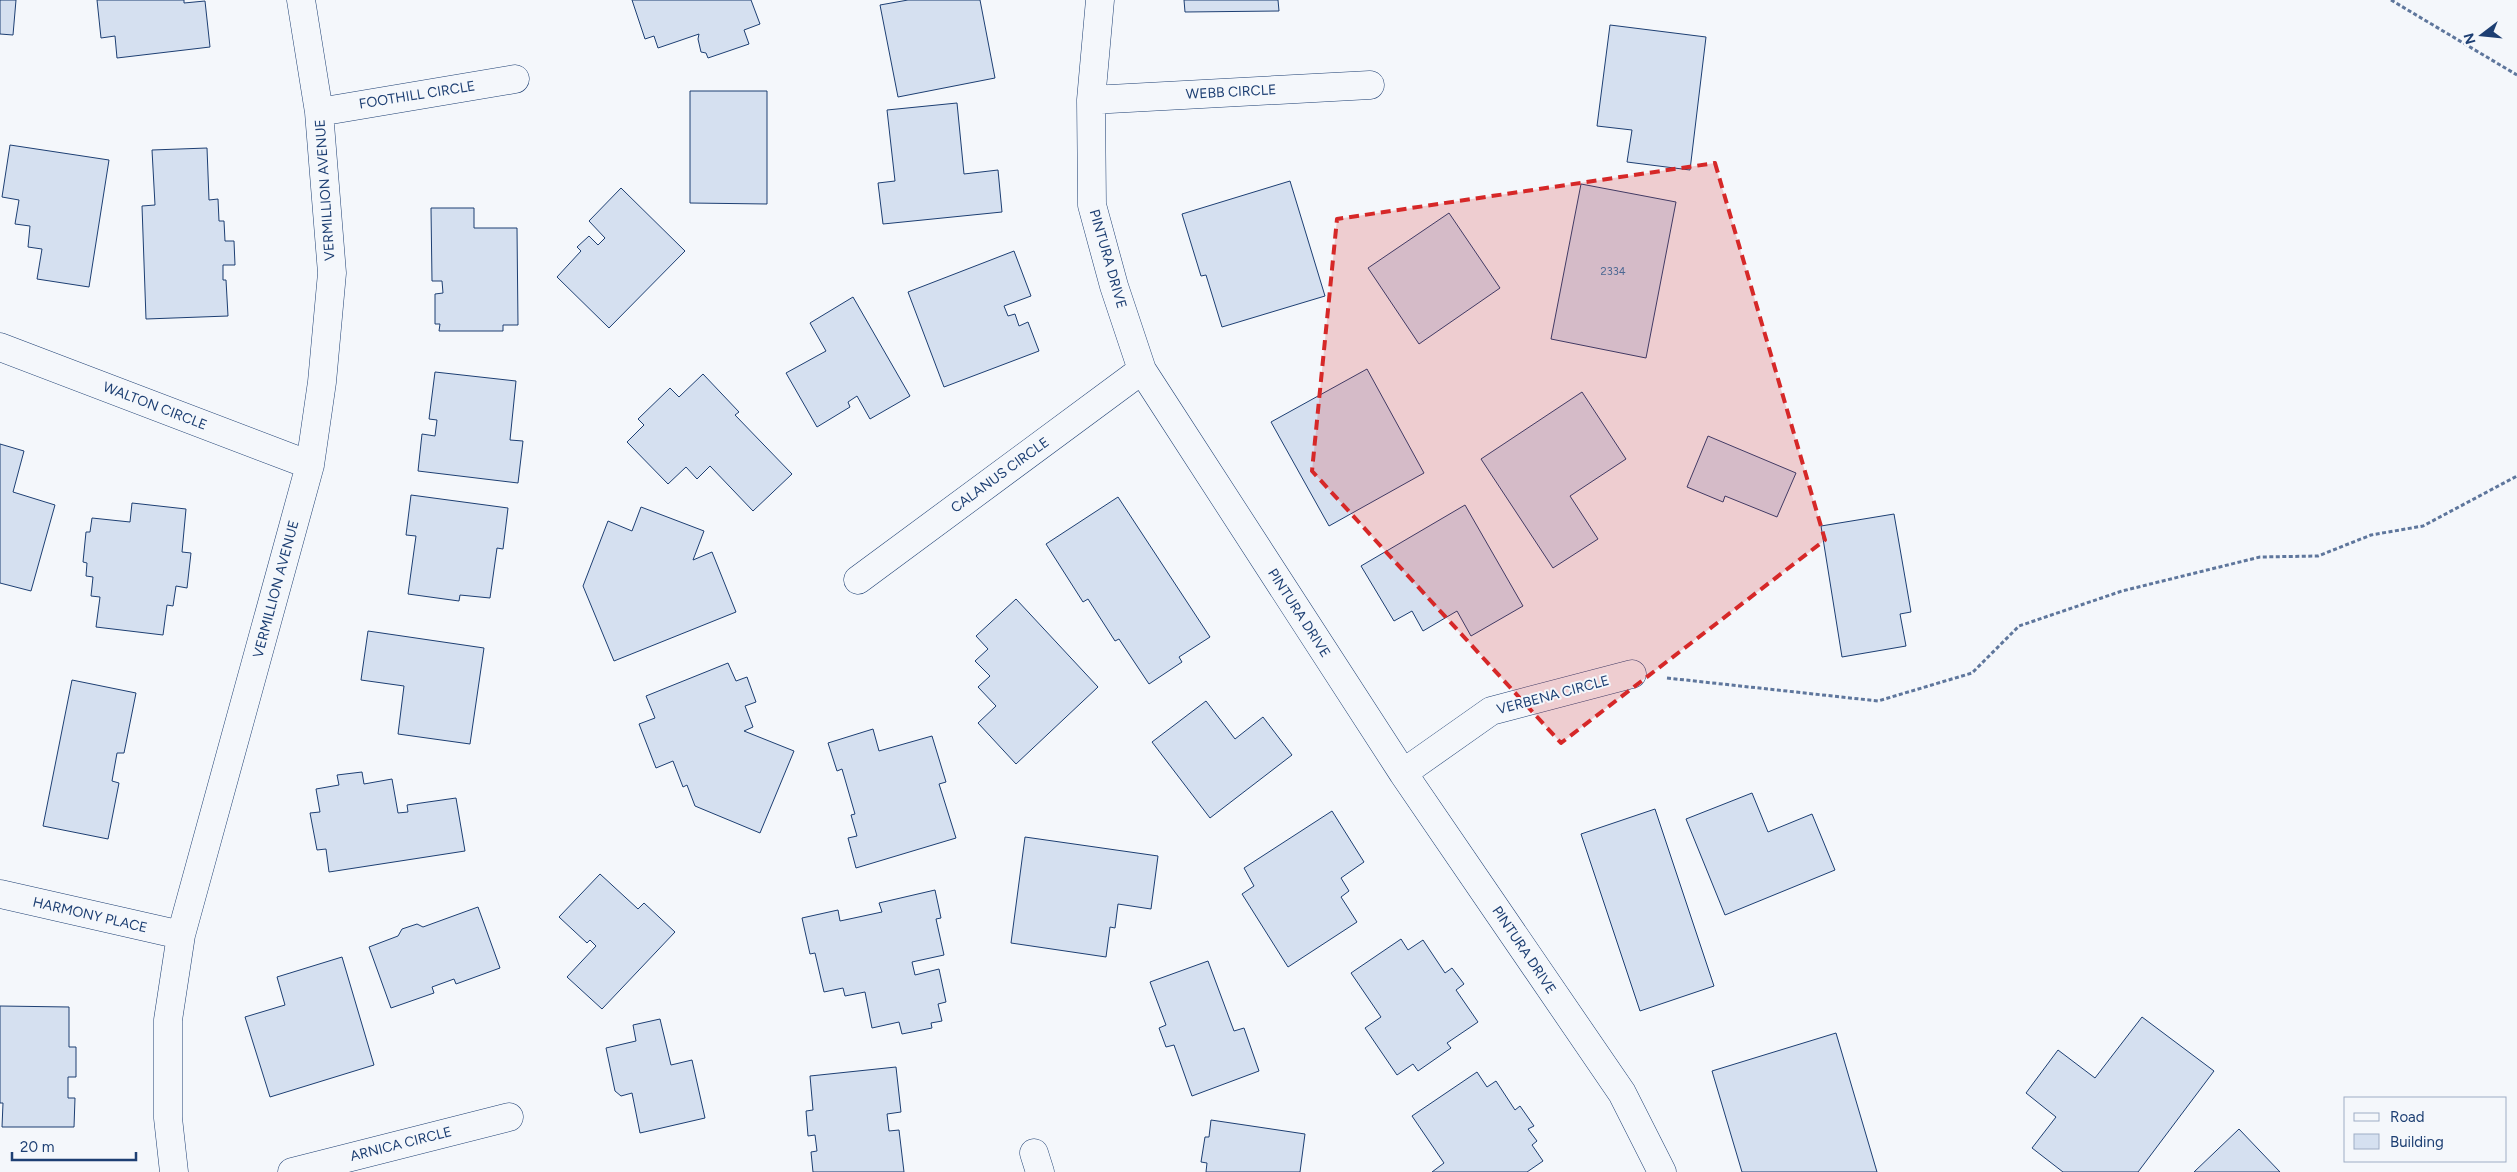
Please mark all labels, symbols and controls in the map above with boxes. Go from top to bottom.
north arrow [2457,10,2507,60]
text: N [2460,31,2480,46]
street label: FOOTHILL CIRCLE [358,77,476,113]
street label: WEBB CIRCLE [1185,81,1277,103]
street label: VERMILLION AVENUE [312,119,338,261]
street label: PINTURA DRIVE [1086,208,1130,310]
house number: 2334 [1601,265,1626,278]
street label: WALTON CIRCLE [101,378,209,434]
street label: CALANUS CIRCLE [947,434,1053,516]
street label: VERMILLION AVENUE [249,518,303,660]
street label: PINTURA DRIVE [1264,565,1334,661]
street label: VERBENA CIRCLE [1495,672,1611,718]
street label: HARMONY PLACE [31,894,149,936]
street label: PINTURA DRIVE [1488,903,1560,997]
legend [2344,1097,2507,1162]
text: Road [2390,1108,2425,1126]
street label: ARNICA CIRCLE [348,1123,454,1165]
scale bar [12,1130,136,1162]
text: Building [2390,1133,2444,1151]
text: 20 m [20,1138,54,1156]

